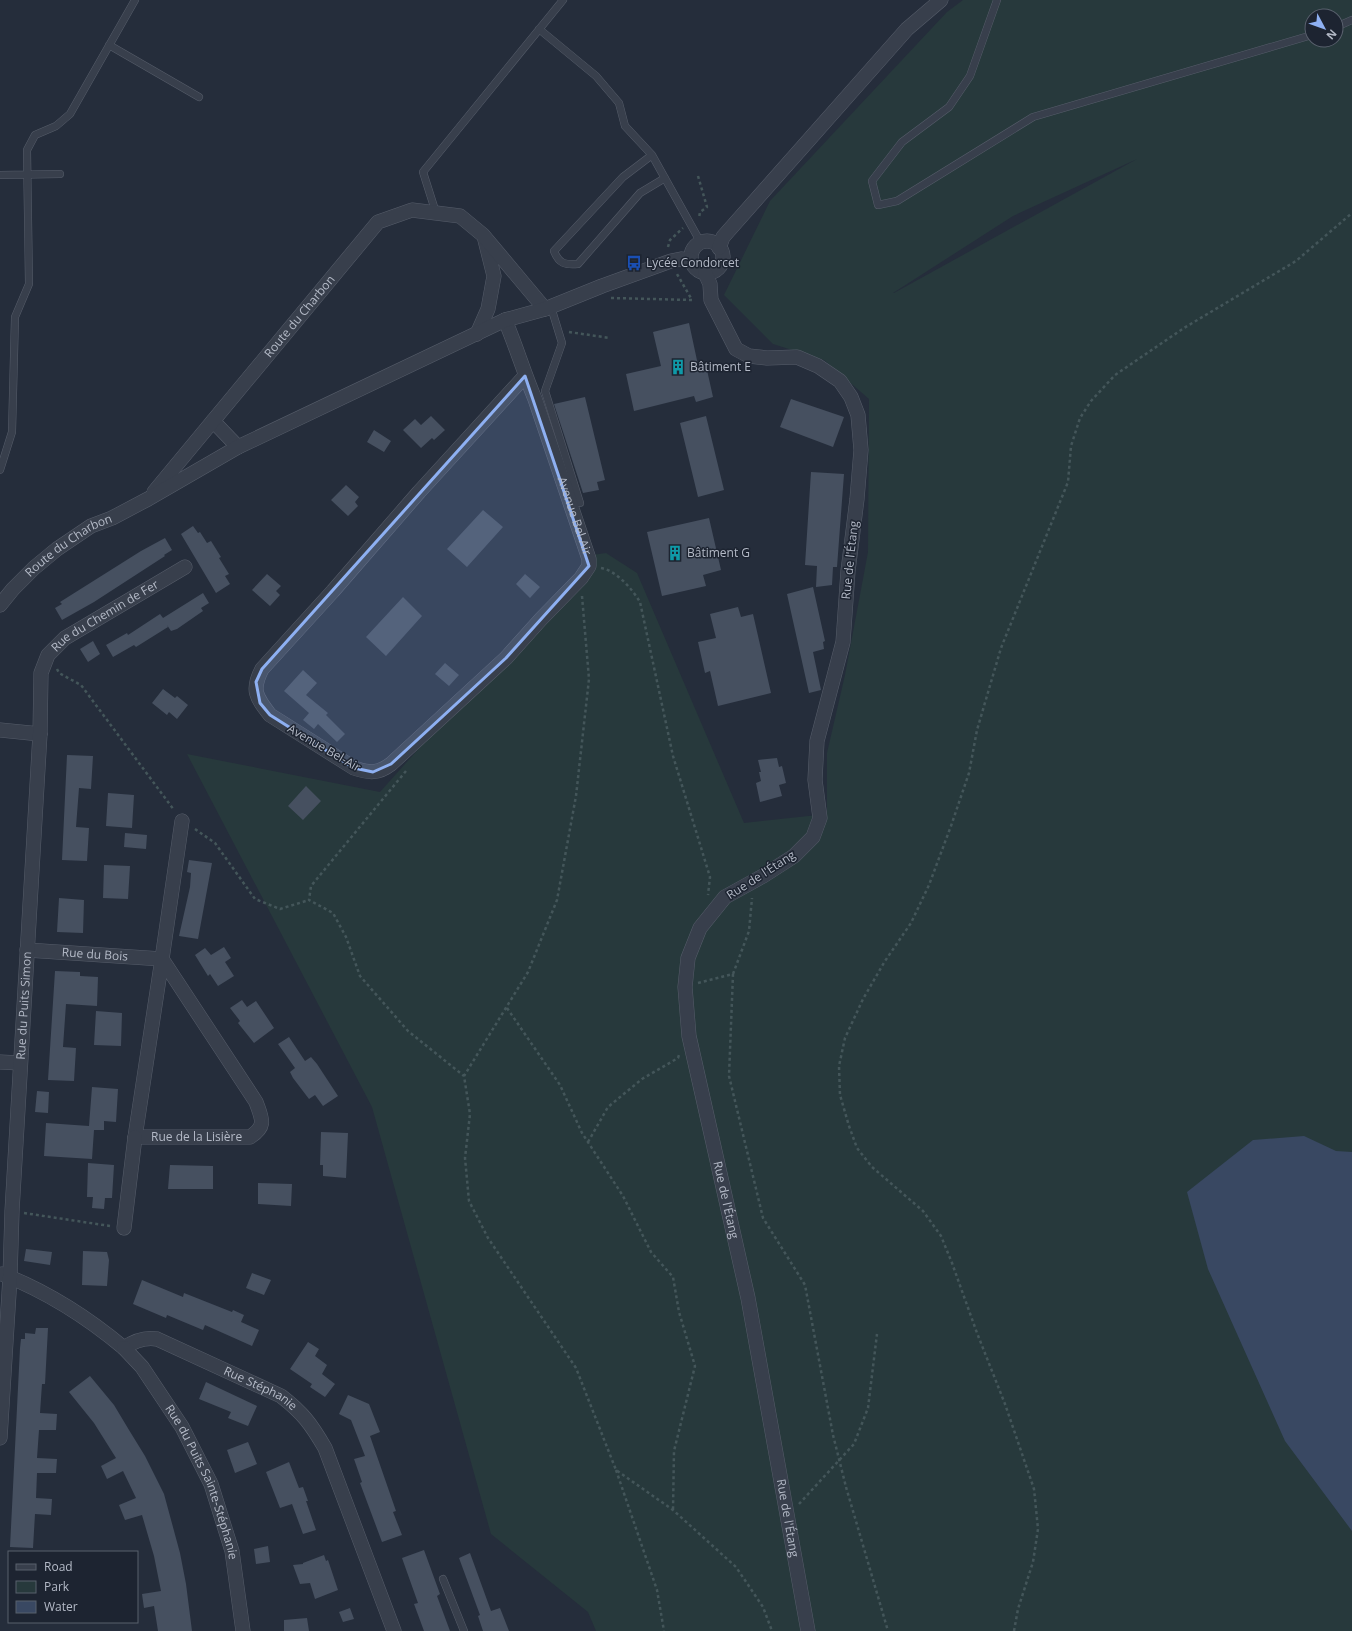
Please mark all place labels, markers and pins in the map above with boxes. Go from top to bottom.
bus stop icon: Lycée Condorcet [625,254,643,272]
place label: Lycée Condorcet [646,254,739,271]
building icon: Bâtiment E [669,358,687,376]
place label: Bâtiment E [690,358,751,375]
building icon: Bâtiment G [666,544,684,562]
place label: Bâtiment G [687,544,750,561]

